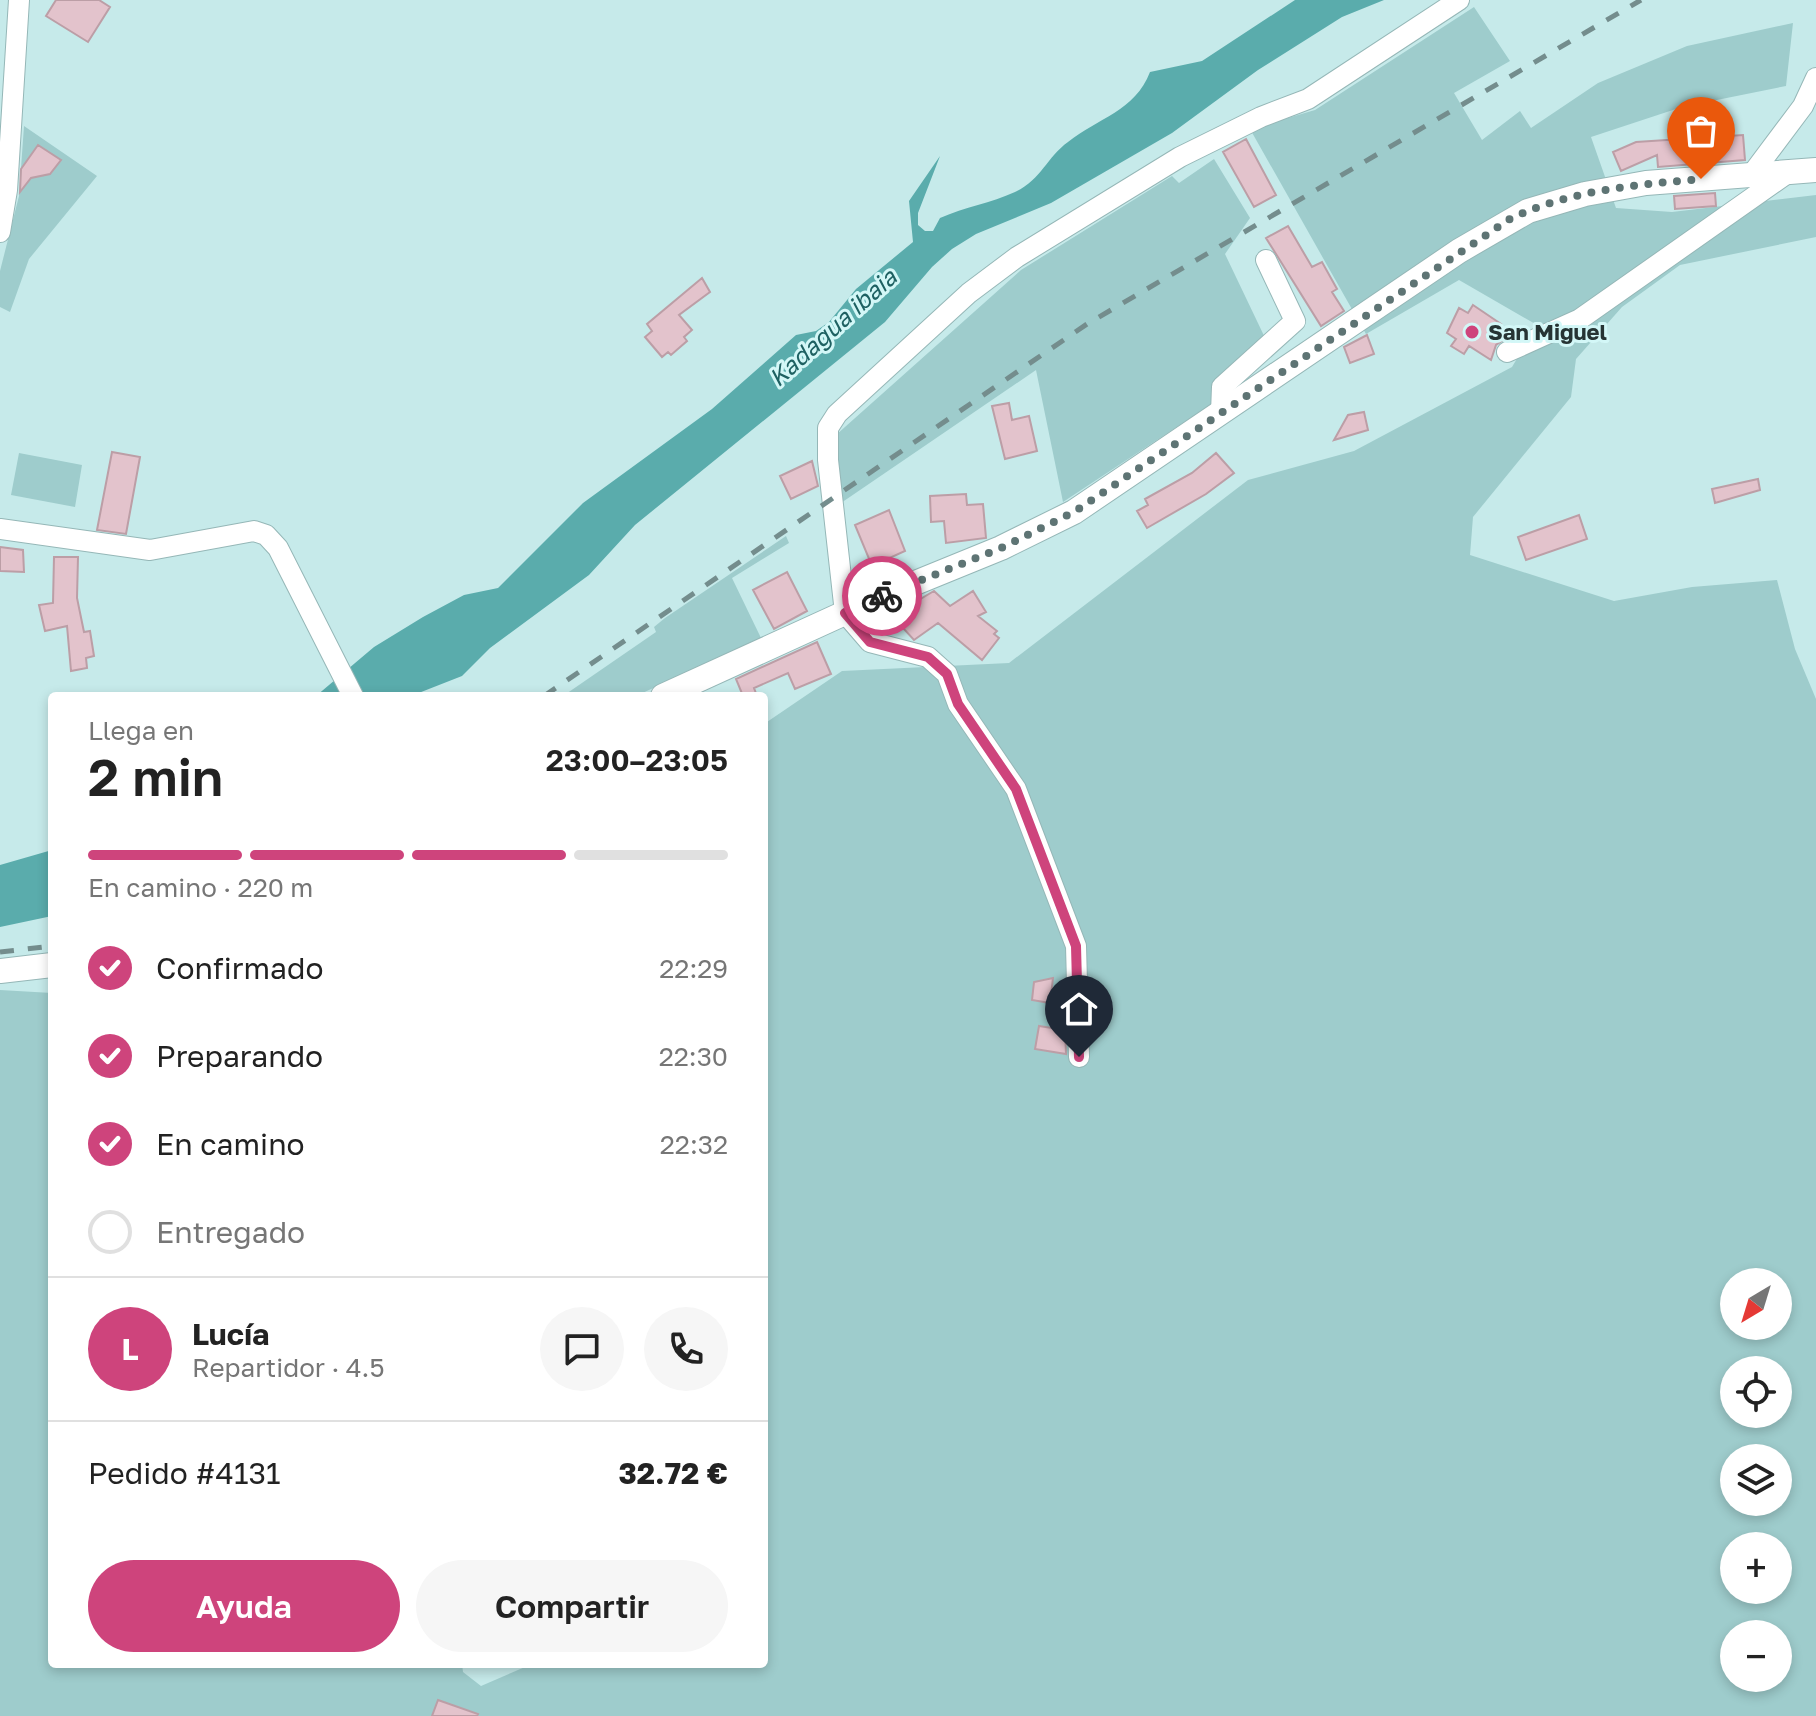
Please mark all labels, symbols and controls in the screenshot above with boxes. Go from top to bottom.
pin [1667,97,1735,179]
icon: bag [1679,109,1723,153]
water label: Kadagua ibaia [762,261,904,393]
place label: San Miguel [1488,318,1607,345]
marker: San Miguel [1463,323,1481,341]
courier [842,556,922,636]
icon: bike [860,574,904,618]
text: Llega en [88,715,194,746]
text: 23:00–23:05 [546,742,728,778]
text: 2 min [88,745,223,807]
text: En camino · 220 m [88,872,313,903]
icon: check [88,946,132,990]
text: Confirmado [156,950,324,986]
text: 22:29 [659,953,728,984]
pin [1045,975,1113,1057]
icon: home [1057,987,1101,1031]
icon: check [88,1034,132,1078]
text: Preparando [156,1038,323,1074]
text: 22:30 [659,1041,728,1072]
icon: check [88,1122,132,1166]
text: En camino [156,1126,305,1162]
text: 22:32 [660,1129,728,1160]
text: Entregado [156,1214,305,1250]
north arrow [1720,1268,1792,1340]
map controls [1720,1268,1792,1692]
button: chat [540,1307,624,1391]
button: phone [644,1307,728,1391]
text: Lucía [192,1316,270,1352]
text: L [121,1331,139,1367]
text: Repartidor · 4.5 [192,1352,384,1383]
button: locate [1720,1356,1792,1428]
button: layers [1720,1444,1792,1516]
text: Pedido #4131 [88,1455,281,1491]
text: 32.72 € [619,1455,728,1491]
button: + [1720,1532,1792,1604]
button: Ayuda [88,1560,400,1652]
button: Compartir [416,1560,728,1652]
button: − [1720,1620,1792,1692]

